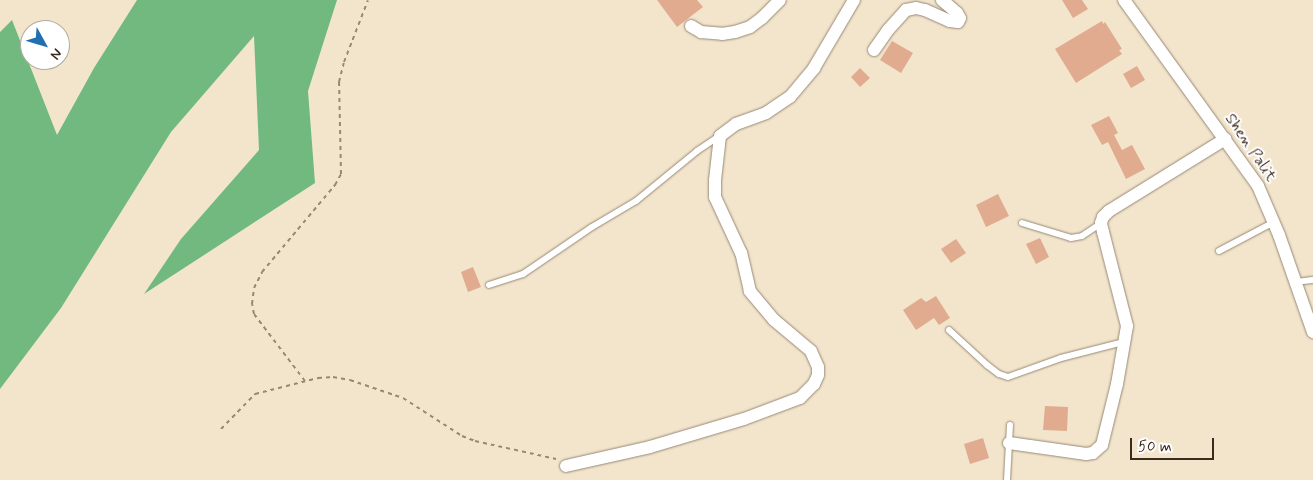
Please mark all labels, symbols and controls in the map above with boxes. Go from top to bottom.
north arrow [20,20,70,70]
text: N [46,45,66,63]
street label: Shen Palit [1220,110,1280,186]
scale bar [1133,428,1217,460]
text: 50 m [1138,437,1172,457]

